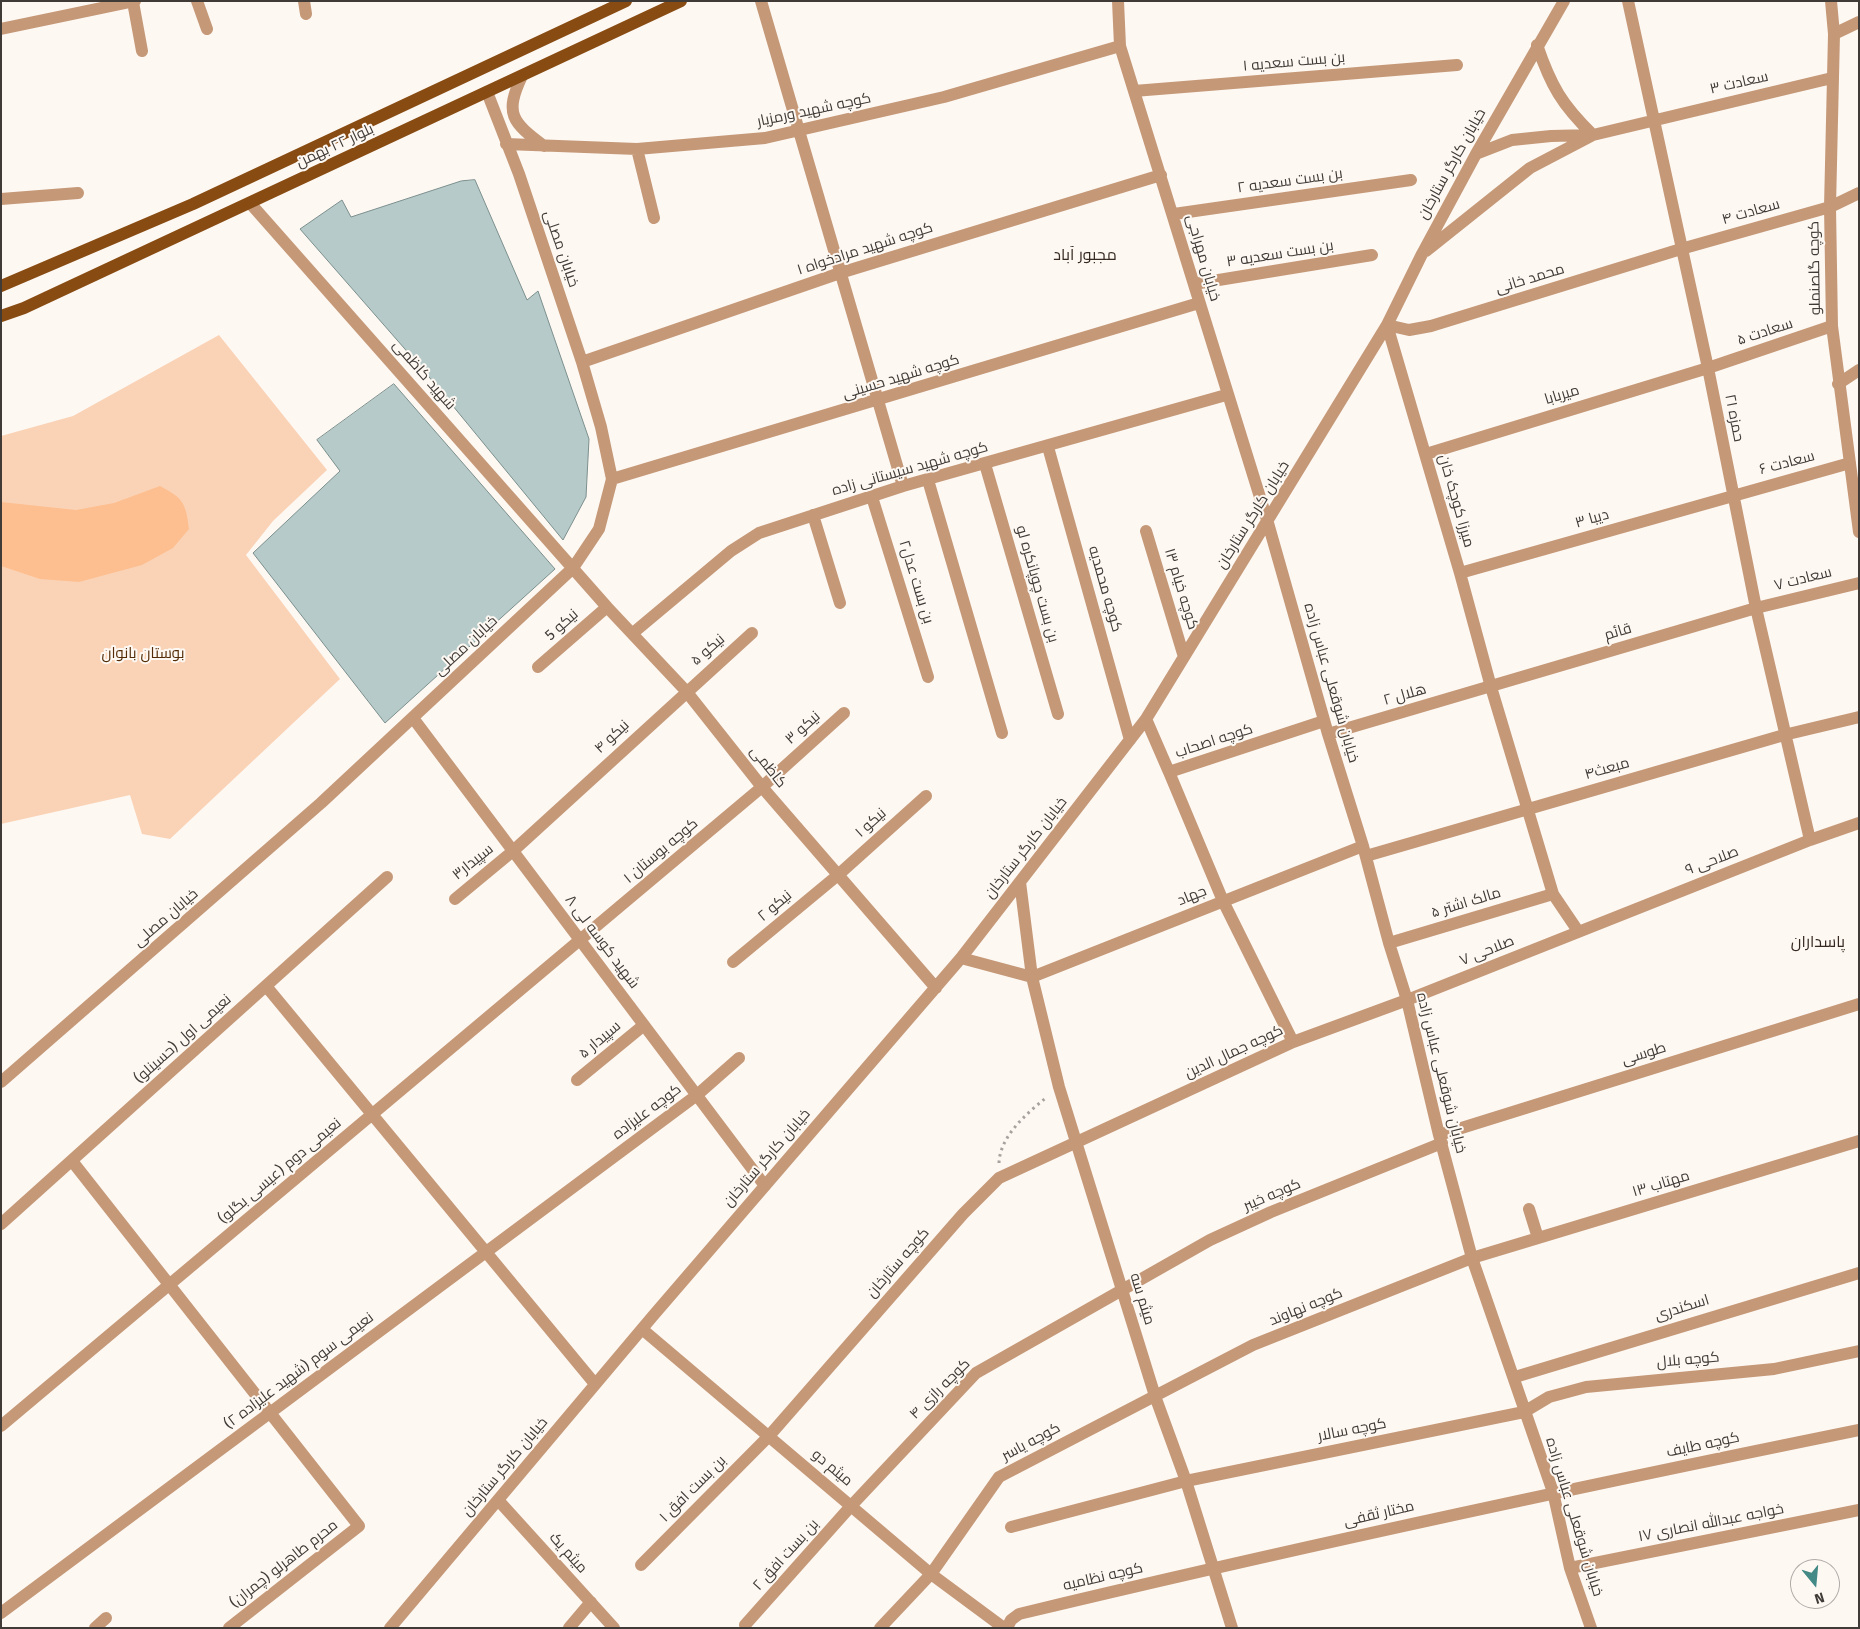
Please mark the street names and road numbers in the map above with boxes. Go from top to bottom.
street label: بن بست سعدیه ۱ [1242,49,1346,75]
street label: سعادت ۳ [1708,68,1770,98]
street label: کوچه شهید ورمزیار [755,89,873,131]
street label: خیابان کارگر ستارخان [1414,105,1490,223]
street label: بلوار ۲۲ بهمن [293,120,377,172]
street label: بن بست سعدیه ۲ [1236,165,1344,197]
street label: سعادت ۴ [1720,195,1782,229]
street label: خیابان مصلی [539,208,583,290]
street label: خیابان مهراجی [1182,213,1224,303]
street label: ۱ کوچه شهید مرادخواه [795,219,935,279]
street label: کوچه گلصنملو [1805,221,1825,315]
street label: بن بست سعدیه ۳ [1225,237,1335,271]
street label: محمد خانی [1494,260,1566,298]
street label: سعادت ۵ [1735,315,1795,349]
street label: شهید کاظمی [389,336,459,414]
street label: کوچه شهید حسینی [840,351,962,403]
street label: میربابا [1542,381,1582,409]
street label: حمزه ۲۱ [1721,393,1747,443]
street label: کوچه شهید سیستانی زاده [830,438,990,500]
street label: سعادت ۶ [1757,447,1817,479]
street label: میرزا کوچک خان [1434,452,1478,550]
street label: خیابان کارگر ستارخان [1213,458,1293,572]
street label: دیبا ۳ [1573,506,1611,532]
street label: بن بست چوپانکره لو [1012,523,1062,645]
street label: بن بست عدل۲ [895,538,937,626]
street label: کوچه محمدیه [1084,544,1126,634]
street label: کوچه خیام ۱۳ [1160,546,1202,632]
street label: سعادت ۷ [1772,563,1834,595]
street label: خیابان شوقعلی عباس زاده [1300,601,1362,765]
street label: نیکو 5 [542,605,582,645]
street label: خیابان مصلی [431,612,501,680]
street label: قائم [1602,619,1634,645]
street label: نیکو ۵ [687,630,729,670]
street label: هلال ۲ [1381,680,1429,710]
street label: نیکو ۳ [782,708,824,748]
street label: نیکو ۴ [591,716,633,758]
street label: کوچه اصحاب [1173,720,1255,762]
street label: کاظمی [746,743,790,791]
street label: مبعث۴ [1583,754,1631,784]
street label: خیابان کارگر ستارخان [981,794,1071,902]
street label: نیکو ۱ [852,804,890,842]
street label: کوچه بوستان ۱ [620,815,702,887]
street label: سپیدار۳ [449,840,497,884]
street label: صلاحی ۹ [1683,843,1741,879]
street label: جهاد [1175,882,1209,910]
street label: مالک اشتر ۵ [1429,884,1503,922]
street label: خیابان مصلی [130,885,202,951]
street label: نیکو ۲ [754,887,796,925]
street label: شهید کوسه لی ۸ [561,892,643,992]
street label: صلاحی ۷ [1457,932,1517,970]
street label: نعیمی اول (حسینلو) [131,991,235,1087]
street label: خیابان شوقعلی عباس زاده [1412,991,1470,1155]
street label: سپیدار ۵ [575,1017,625,1063]
street label: کوچه جمال الدین [1182,1021,1286,1083]
street label: طوسی [1620,1039,1668,1069]
street label: کوچه علیزاده [609,1080,685,1144]
street label: خیابان کارگر ستارخان [720,1105,814,1211]
street label: نعیمی دوم (عیسی بگلو) [215,1114,345,1228]
street label: مهتاب ۱۳ [1630,1167,1692,1201]
street label: کوچه خیبر [1241,1175,1303,1215]
street label: کوچه ستارخان [863,1224,933,1302]
street label: میثم سه [1126,1271,1158,1327]
street label: کوچه نهاوند [1267,1284,1345,1330]
street label: اسکندری [1653,1291,1711,1325]
street label: نعیمی سوم (شهید علیزاده ۲) [221,1309,377,1433]
street label: کوچه بلال [1656,1348,1720,1372]
street label: کوچه رازی ۴ [906,1355,974,1423]
street label: خیابان کارگر ستارخان [458,1414,552,1520]
street label: کوچه سالار [1316,1415,1388,1445]
street label: کوچه یاسر [998,1419,1064,1465]
street label: کوچه طایف [1665,1428,1741,1462]
street label: خیابان شوقعلی عباس زاده [1541,1435,1607,1599]
street label: میثم دو [808,1446,856,1490]
street label: بن بست افق ۱ [656,1452,730,1526]
street label: مختار ثقفی [1342,1497,1416,1531]
street label: خواجه عبدالله انصاری ۱۷ [1637,1500,1785,1546]
street label: محرم طاهرلو (چمران) [226,1516,342,1612]
street label: بن بست افق ۲ [749,1516,823,1594]
street label: میثم یک [545,1529,591,1577]
street label: کوچه نظامیه [1061,1559,1145,1595]

